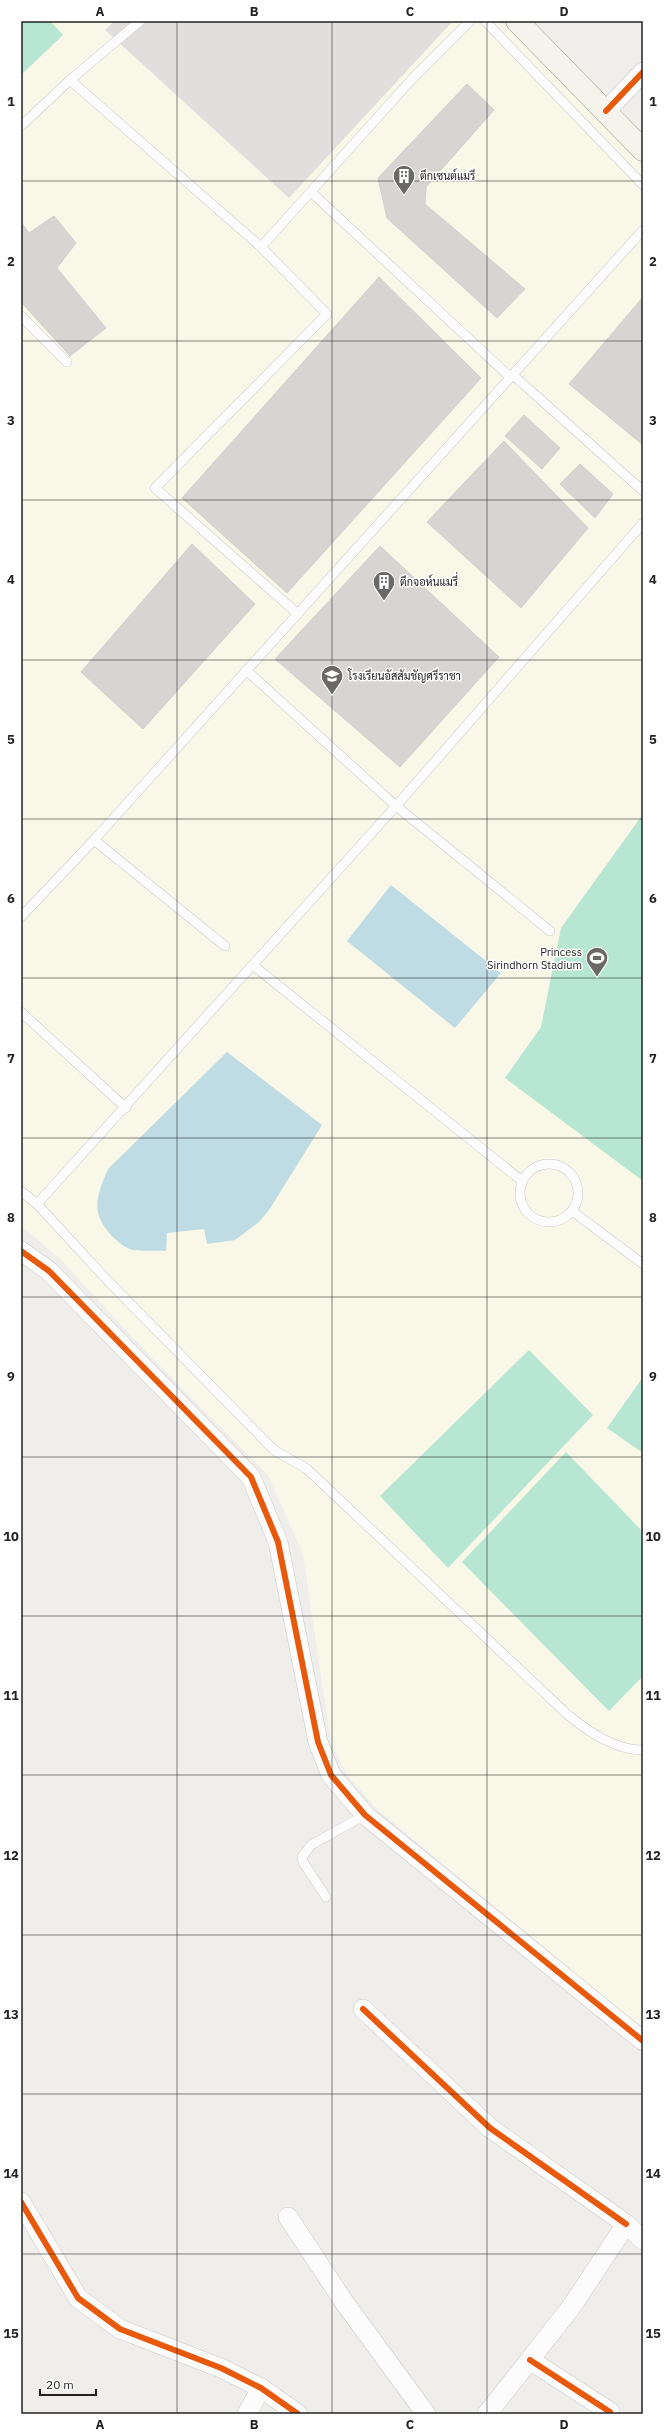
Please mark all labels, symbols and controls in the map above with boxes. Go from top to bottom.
text: A [96,3,105,20]
text: B [250,3,259,20]
text: C [406,3,415,20]
text: D [559,3,569,20]
text: 1 [7,93,15,110]
text: 1 [649,93,657,110]
building icon: ตึกเซนต์แมรี [391,163,417,196]
place label: ตึกเซนต์แมรี [420,168,475,183]
text: 2 [7,253,15,270]
text: 2 [649,253,657,270]
text: 3 [7,412,15,429]
text: 3 [649,412,657,429]
building icon: ตึกจอห์นแมรี่ [371,569,397,602]
text: 4 [7,571,15,588]
place label: ตึกจอห์นแมรี่ [400,571,458,589]
text: 4 [649,571,657,588]
school or university icon: โรงเรียนอัสสัมชัญศรีราชา [319,663,345,696]
place label: โรงเรียนอัสสัมชัญศรีราชา [347,668,461,683]
text: 5 [7,731,15,748]
text: 5 [649,731,657,748]
text: 6 [7,890,15,907]
text: 6 [649,890,657,907]
place label: Princess Sirindhorn Stadium [487,945,582,972]
sports icon: Princess Sirindhorn Stadium [584,945,610,978]
text: 7 [7,1050,15,1067]
text: 7 [649,1050,657,1067]
text: 8 [7,1209,15,1226]
text: 8 [649,1209,657,1226]
text: 9 [7,1368,15,1385]
text: 9 [649,1368,657,1385]
text: 10 [3,1528,19,1545]
text: 10 [645,1528,661,1545]
text: 11 [3,1687,19,1704]
text: 11 [645,1687,661,1704]
text: 12 [3,1847,19,1864]
text: 12 [645,1847,661,1864]
text: 13 [3,2006,19,2023]
text: 13 [645,2006,661,2023]
text: 14 [3,2165,19,2182]
text: 14 [645,2165,661,2182]
text: 15 [3,2325,19,2342]
text: 15 [645,2325,661,2342]
scale bar [40,2371,96,2397]
text: 20 m [46,2377,74,2392]
text: A [96,2416,105,2433]
text: B [250,2416,259,2433]
text: C [406,2416,415,2433]
text: D [559,2416,569,2433]

